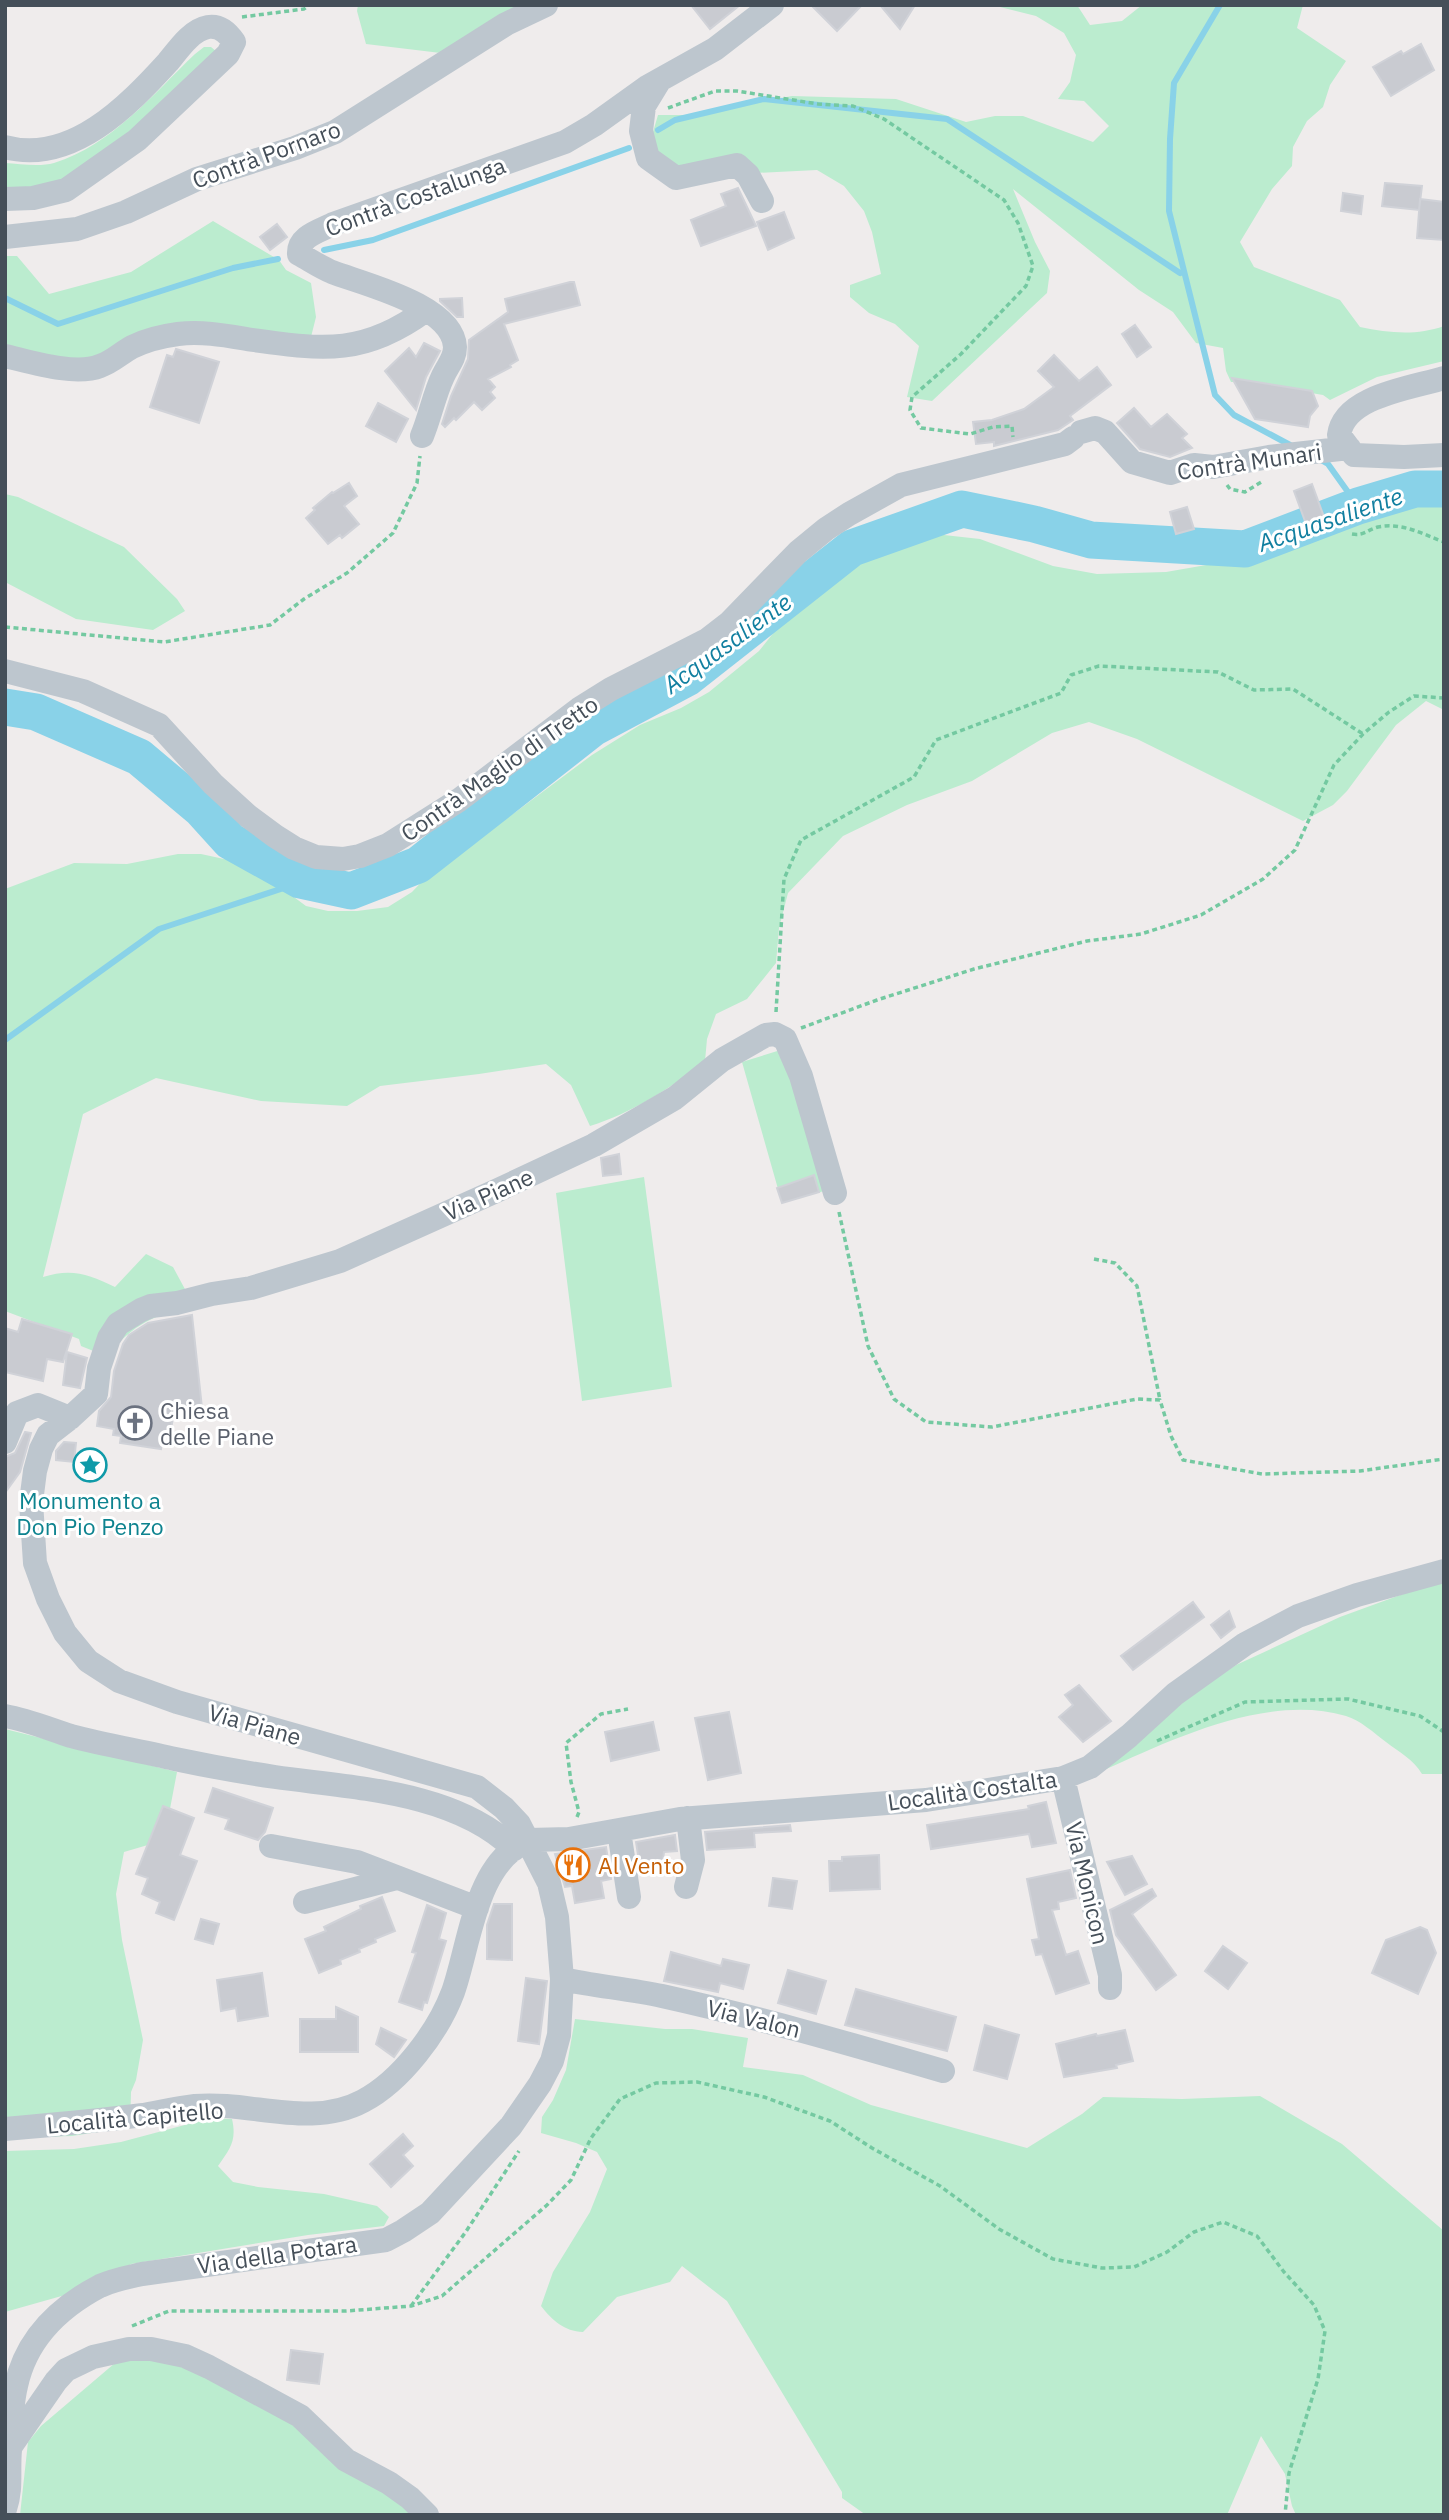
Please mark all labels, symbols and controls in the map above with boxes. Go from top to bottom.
street label: Contrà Pornaro [188,113,344,195]
street label: Contrà Costalunga [321,149,509,243]
street label: Contrà Munari [1175,436,1323,486]
water label: Acquasaliente [1253,479,1407,559]
water label: Acquasaliente [656,586,797,701]
street label: Contrà Maglio di Tretto [395,689,603,847]
street label: Via Piane [438,1161,538,1227]
place label: Chiesa delle Piane [160,1395,274,1451]
church icon: Chiesa delle Piane [116,1404,154,1442]
place icon: Monumento a Don Pio Penzo [71,1446,109,1484]
place label: Monumento a Don Pio Penzo [16,1485,164,1541]
street label: Via Piane [205,1696,305,1752]
street label: Località Costalta [885,1763,1059,1817]
street label: Via Monicon [1059,1819,1117,1947]
restaurant icon: Al Vento [554,1846,592,1884]
place label: Al Vento [598,1850,684,1880]
street label: Via Valon [704,1992,804,2044]
street label: Località Capitello [45,2094,225,2140]
street label: Via della Potara [195,2228,359,2280]

